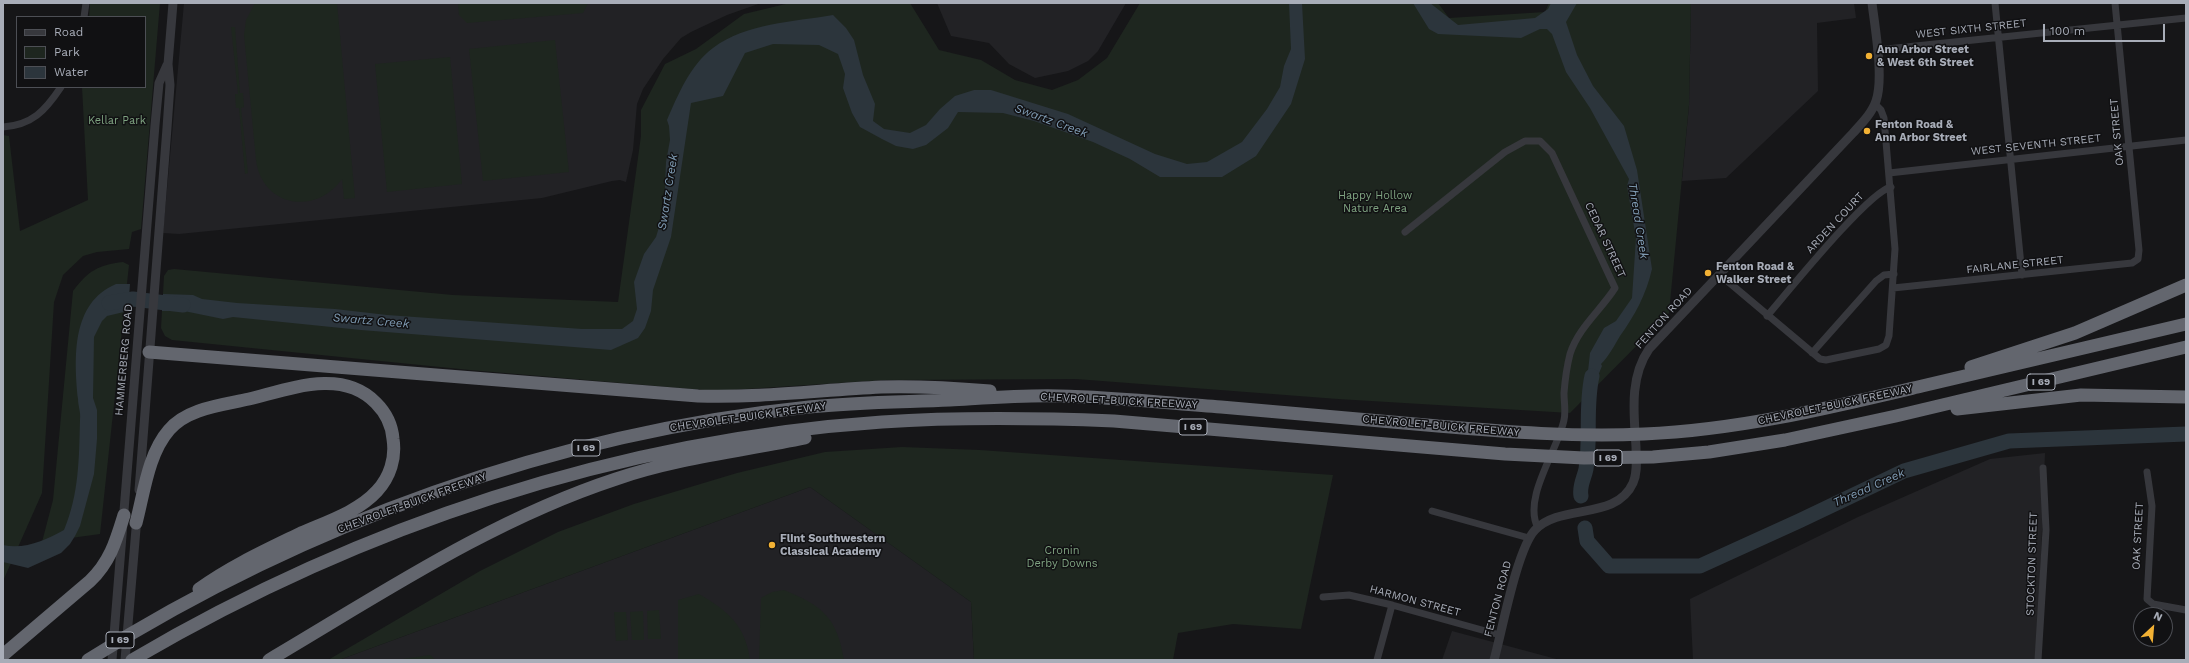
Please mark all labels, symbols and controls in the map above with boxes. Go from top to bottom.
legend [16,16,146,88]
scale bar [2045,16,2167,42]
street label: WEST SIXTH STREET [1915,17,2027,41]
text: 100 m [2050,24,2085,38]
text: Road [54,25,83,39]
place label: Ann Arbor Street & West 6th Street [1877,43,1974,69]
text: Park [54,45,80,59]
marker: Ann Arbor Street & West 6th Street [1864,51,1874,61]
text: Water [54,65,88,79]
street label: OAK STREET [2107,98,2127,166]
water label: Swartz Creek [1012,101,1090,141]
park label: Kellar Park [88,114,146,128]
place label: Fenton Road & Ann Arbor Street [1875,118,1967,144]
marker: Fenton Road & Ann Arbor Street [1862,126,1872,136]
street label: WEST SEVENTH STREET [1970,132,2102,158]
water label: Swartz Creek [655,153,681,231]
water label: Thread Creek [1625,182,1651,260]
park label: Happy Hollow Nature Area [1338,189,1412,215]
street label: ARDEN COURT [1803,190,1867,256]
street label: CEDAR STREET [1582,200,1628,280]
street label: FAIRLANE STREET [1966,253,2064,277]
place label: Fenton Road & Walker Street [1716,260,1794,286]
marker: Fenton Road & Walker Street [1703,268,1713,278]
street label: FENTON ROAD [1633,284,1695,352]
street label: HAMMERBERG ROAD [113,304,135,416]
water label: Swartz Creek [332,310,410,332]
road number: I 69 [2027,374,2055,390]
street label: CHEVROLET-BUICK FREEWAY [1756,382,1914,428]
street label: CHEVROLET-BUICK FREEWAY [1040,390,1198,412]
street label: CHEVROLET-BUICK FREEWAY [669,399,827,435]
street label: CHEVROLET-BUICK FREEWAY [1362,413,1520,439]
road number: I 69 [1179,419,1207,435]
road number: I 69 [572,440,600,456]
road number: I 69 [1594,450,1622,466]
water label: Thread Creek [1831,466,1907,510]
street label: CHEVROLET-BUICK FREEWAY [336,470,488,536]
street label: OAK STREET [2130,502,2146,570]
street label: STOCKTON STREET [2024,512,2040,616]
place label: Flint Southwestern Classical Academy [780,532,885,558]
marker: Flint Southwestern Classical Academy [767,540,777,550]
park label: Cronin Derby Downs [1026,544,1098,570]
street label: FENTON ROAD [1481,559,1515,639]
street label: HARMON STREET [1368,583,1462,619]
north arrow [2133,607,2173,647]
text: N [2152,609,2165,624]
road number: I 69 [106,632,134,648]

